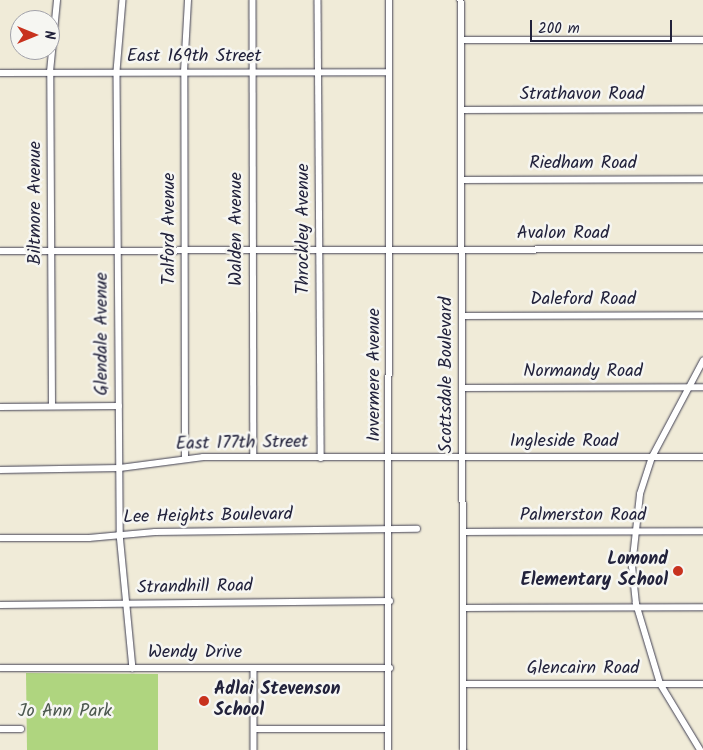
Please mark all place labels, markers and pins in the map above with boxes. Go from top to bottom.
place label: Lomond Elementary School [521,550,668,592]
marker: Lomond Elementary School [672,565,684,577]
place label: Adlai Stevenson School [214,680,340,722]
marker: Adlai Stevenson School [198,695,210,707]

